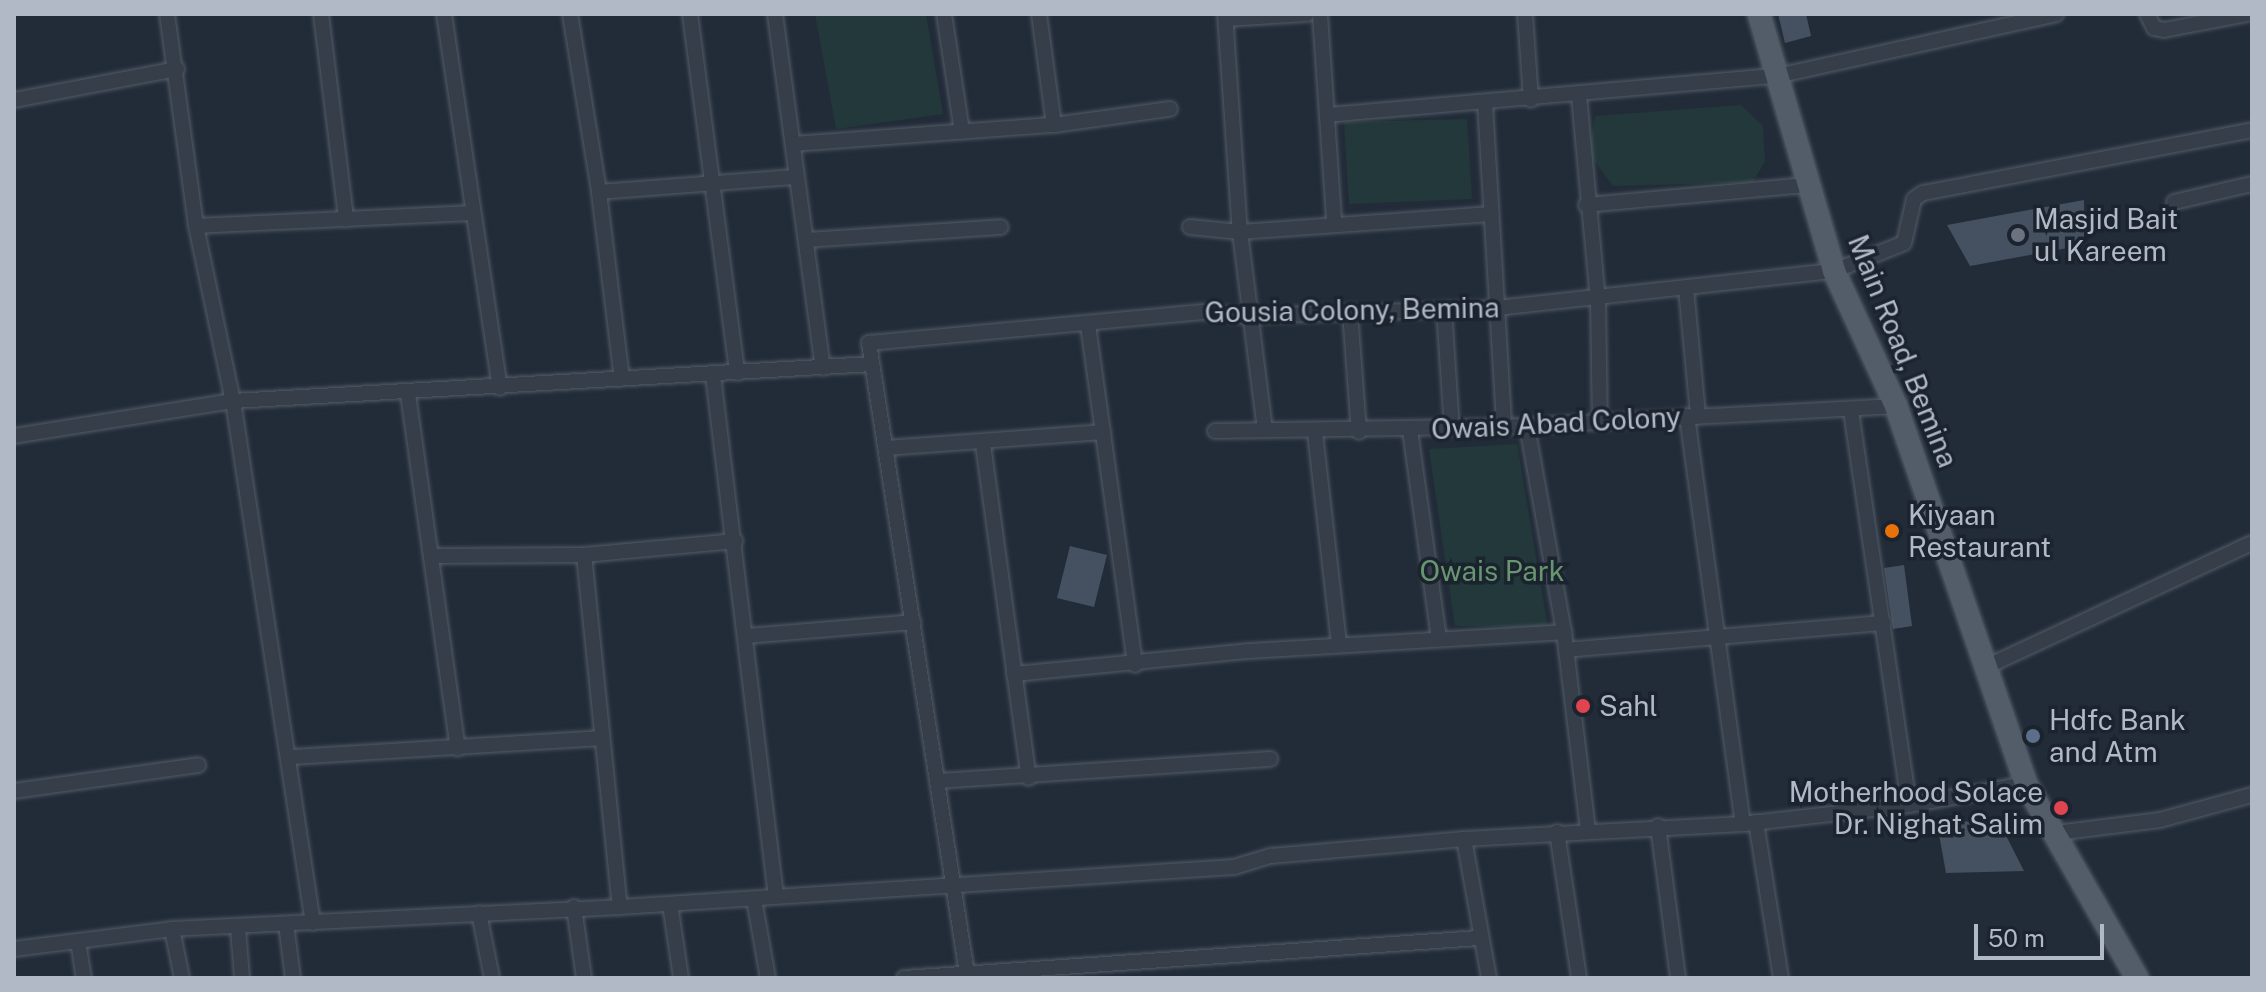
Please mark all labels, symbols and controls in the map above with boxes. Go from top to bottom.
place label: Masjid Bait ul Kareem [2034,202,2178,268]
marker: Masjid Bait ul Kareem [2009,226,2027,244]
street label: Main Road, Bemina [1841,230,1965,472]
street label: Gousia Colony, Bemina [1204,291,1500,329]
street label: Owais Abad Colony [1430,400,1682,446]
place label: Kiyaan Restaurant [1908,498,2051,564]
marker: Kiyaan Restaurant [1883,522,1901,540]
park label: Owais Park [1419,554,1565,588]
place label: Sahl [1599,689,1658,723]
marker: Sahl [1574,697,1592,715]
place label: Hdfc Bank and Atm [2049,703,2186,769]
marker: Hdfc Bank and Atm [2024,727,2042,745]
place label: Motherhood Solace Dr. Nighat Salim [1789,775,2043,841]
marker: Motherhood Solace Dr. Nighat Salim [2050,797,2072,819]
scale bar [1978,908,2108,958]
text: 50 m [1988,924,2045,952]

